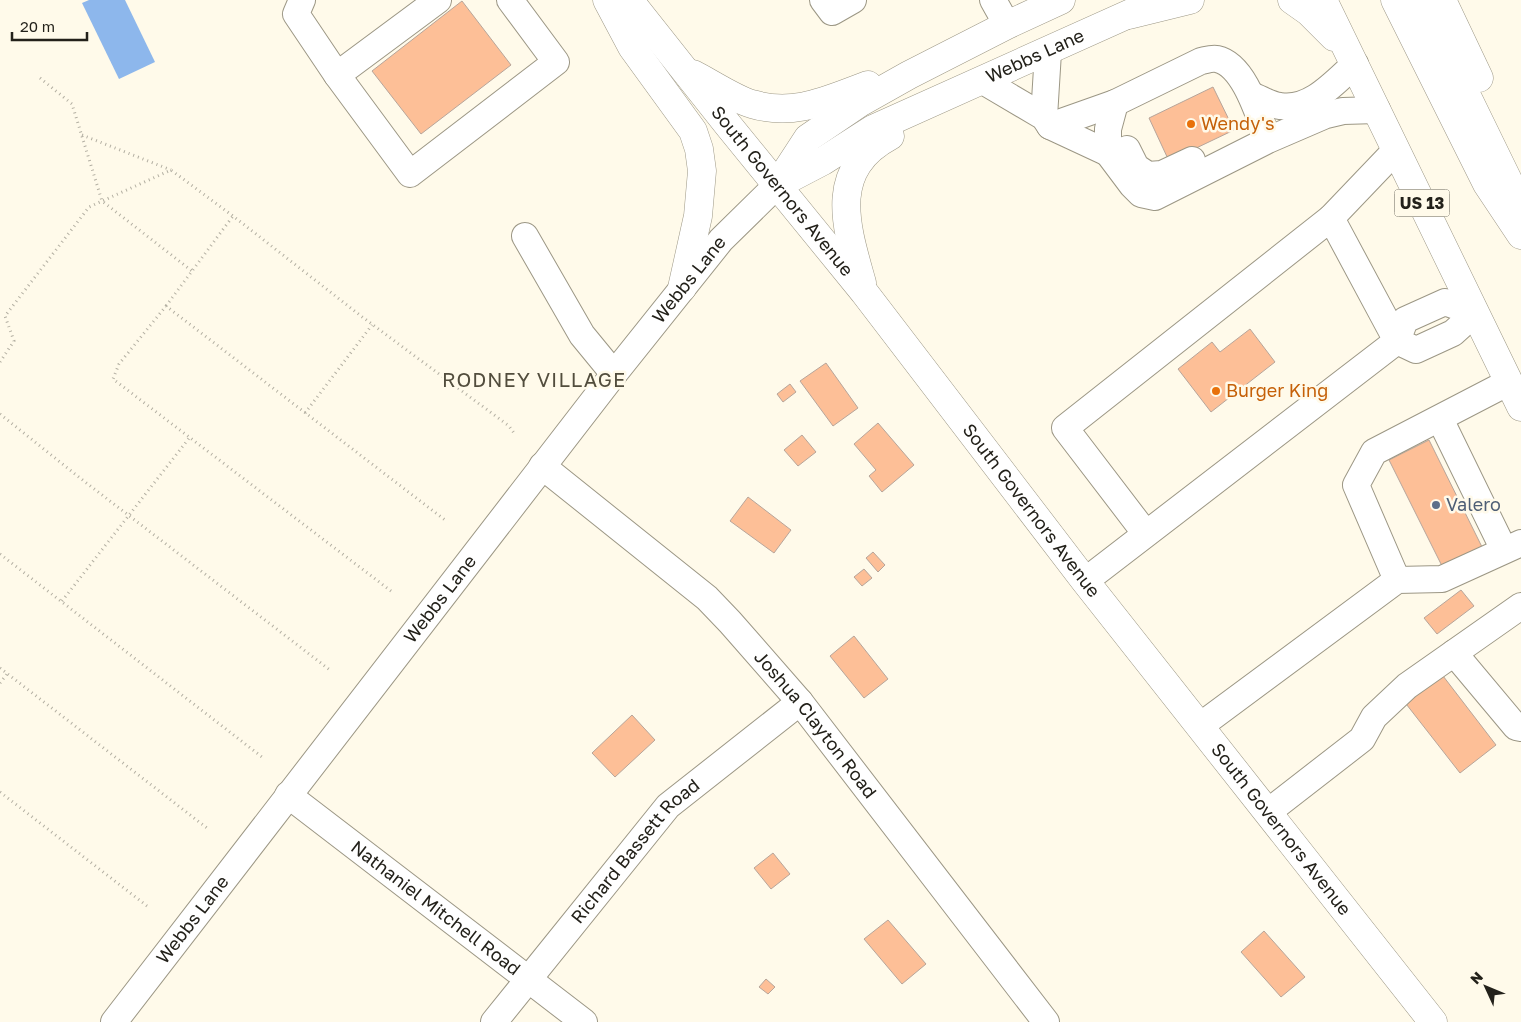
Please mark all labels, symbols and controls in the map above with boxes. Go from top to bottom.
scale bar [12,10,88,42]
text: 20 m [20,17,55,35]
street label: Webbs Lane [982,24,1087,87]
street label: South Governors Avenue [707,101,859,280]
place label: Wendy's [1201,112,1274,134]
marker: Wendy's [1185,118,1197,130]
road number: US 13 [1394,190,1450,217]
street label: Webbs Lane [647,231,730,327]
district label: RODNEY VILLAGE [442,367,626,391]
place label: Burger King [1226,379,1328,401]
marker: Burger King [1210,385,1222,397]
street label: South Governors Avenue [959,419,1105,601]
place label: Valero [1446,493,1501,515]
marker: Valero [1430,499,1442,511]
street label: Webbs Lane [399,550,480,647]
street label: Joshua Clayton Road [750,646,882,802]
street label: South Governors Avenue [1207,738,1356,919]
street label: Richard Bassett Road [566,774,703,928]
street label: Nathaniel Mitchell Road [347,835,525,979]
street label: Webbs Lane [151,871,233,968]
north arrow [1461,962,1511,1012]
text: N [1466,968,1486,987]

